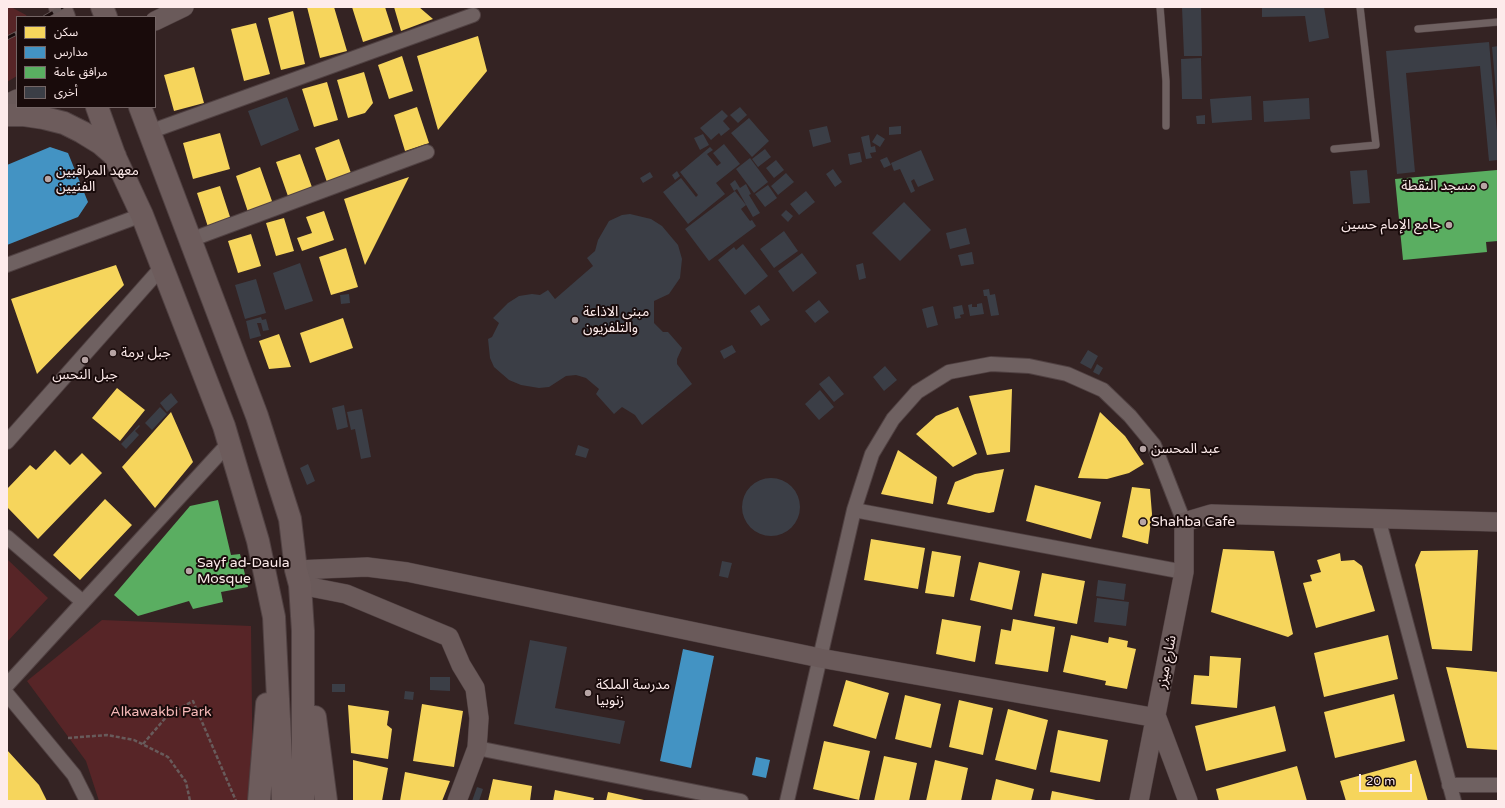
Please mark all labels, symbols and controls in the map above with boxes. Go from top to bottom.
legend [16,16,156,108]
text: سكن [54,25,78,39]
text: مدارس [54,45,88,59]
text: مرافق عامة [54,65,107,79]
text: أخرى [54,85,78,99]
place label: معهد المراقبين الفنيين [56,163,139,196]
marker: معهد المراقبين الفنيين [43,174,53,184]
place label: مسجد النقطة [1401,178,1476,194]
marker: مسجد النقطة [1479,181,1489,191]
place label: جامع الإمام حسين [1341,217,1441,233]
marker: جامع الإمام حسين [1444,220,1454,230]
place label: مبنى الاذاعة والتلفزيون [583,304,649,336]
marker: مبنى الاذاعة والتلفزيون [570,315,580,325]
place label: جبل برمة [121,345,171,361]
marker: جبل برمة [108,348,118,358]
marker: جبل النحس [80,355,90,365]
place label: جبل النحس [52,367,118,383]
place label: عبد المحسن [1151,441,1220,457]
marker: عبد المحسن [1138,444,1148,454]
place label: Shahba Cafe [1151,514,1235,530]
marker: Shahba Cafe [1138,517,1148,527]
place label: Sayf ad-Daula Mosque [197,555,290,588]
marker: Sayf ad-Daula Mosque [184,566,194,576]
street label: شارع ميزر [1154,634,1180,690]
place label: مدرسة الملكة زنوبيا [596,677,670,710]
marker: مدرسة الملكة زنوبيا [583,688,593,698]
park label: Alkawakbi Park [110,704,212,720]
scale bar [1361,766,1414,792]
text: 20 m [1366,774,1395,788]

